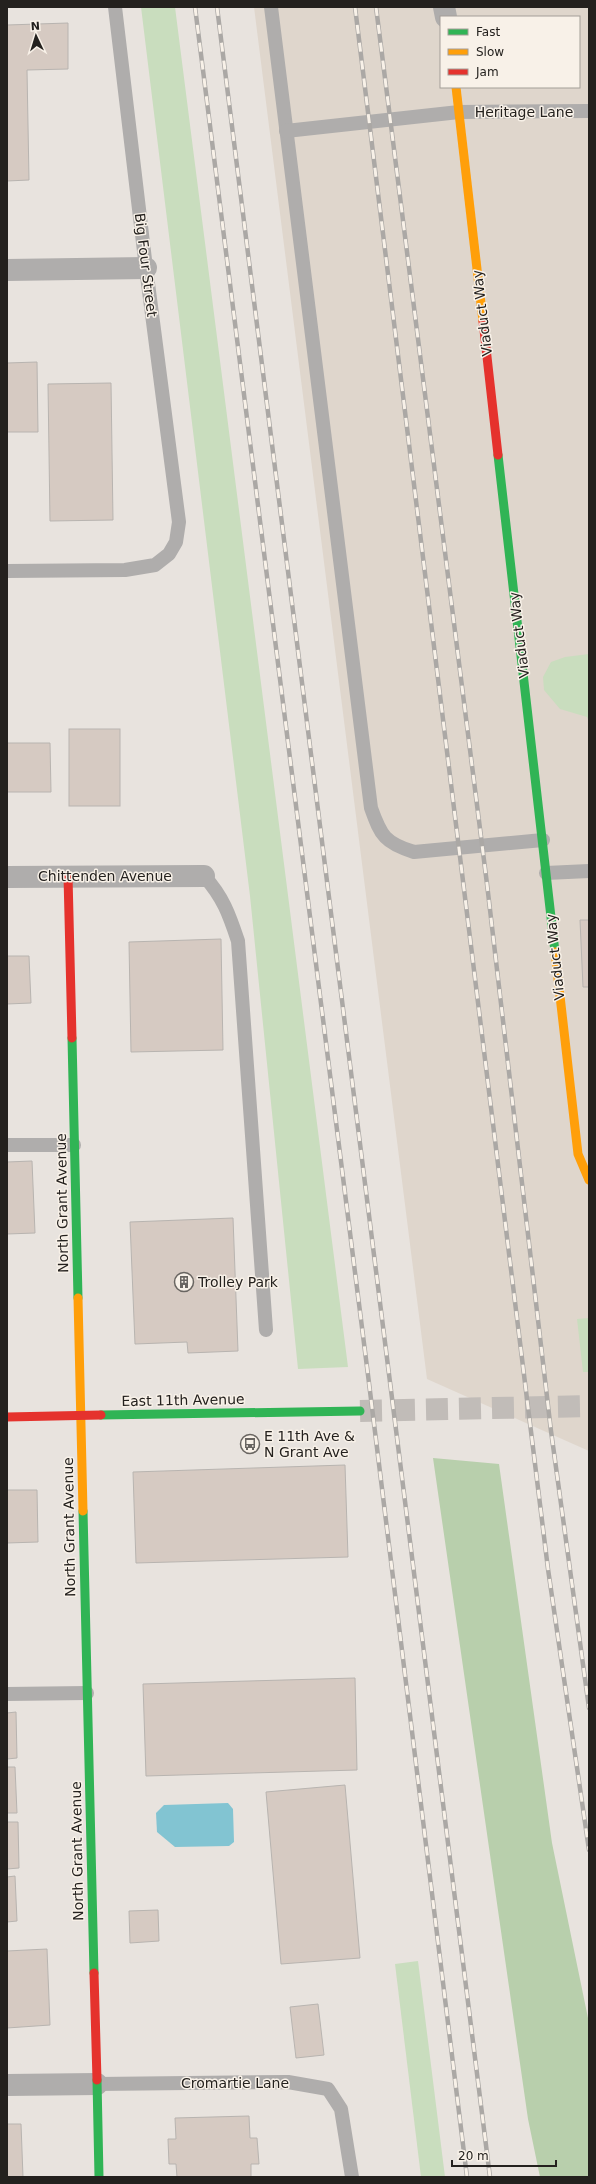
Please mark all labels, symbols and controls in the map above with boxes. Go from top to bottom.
north arrow [16,16,56,56]
legend [440,16,580,88]
text: N [30,20,40,33]
text: Fast [476,25,500,39]
text: Slow [476,45,504,59]
text: Jam [475,65,499,79]
street label: Heritage Lane [475,104,573,120]
street label: Big Four Street [132,212,160,318]
street label: Viaduct Way [469,269,495,357]
street label: Viaduct Way [506,591,532,679]
street label: Chittenden Avenue [38,868,172,884]
street label: Viaduct Way [542,913,568,1001]
street label: North Grant Avenue [53,1133,71,1273]
building icon: Trolley Park [173,1271,195,1293]
place label: Trolley Park [197,1274,279,1290]
street label: East 11th Avenue [121,1391,245,1409]
place label: E 11th Ave & N Grant Ave [264,1428,355,1460]
bus stop icon: E 11th Ave & N Grant Ave [239,1433,261,1455]
street label: North Grant Avenue [60,1457,78,1597]
street label: North Grant Avenue [68,1781,86,1921]
street label: Cromartie Lane [181,2075,289,2091]
scale bar [452,2142,556,2168]
text: 20 m [458,2149,489,2163]

